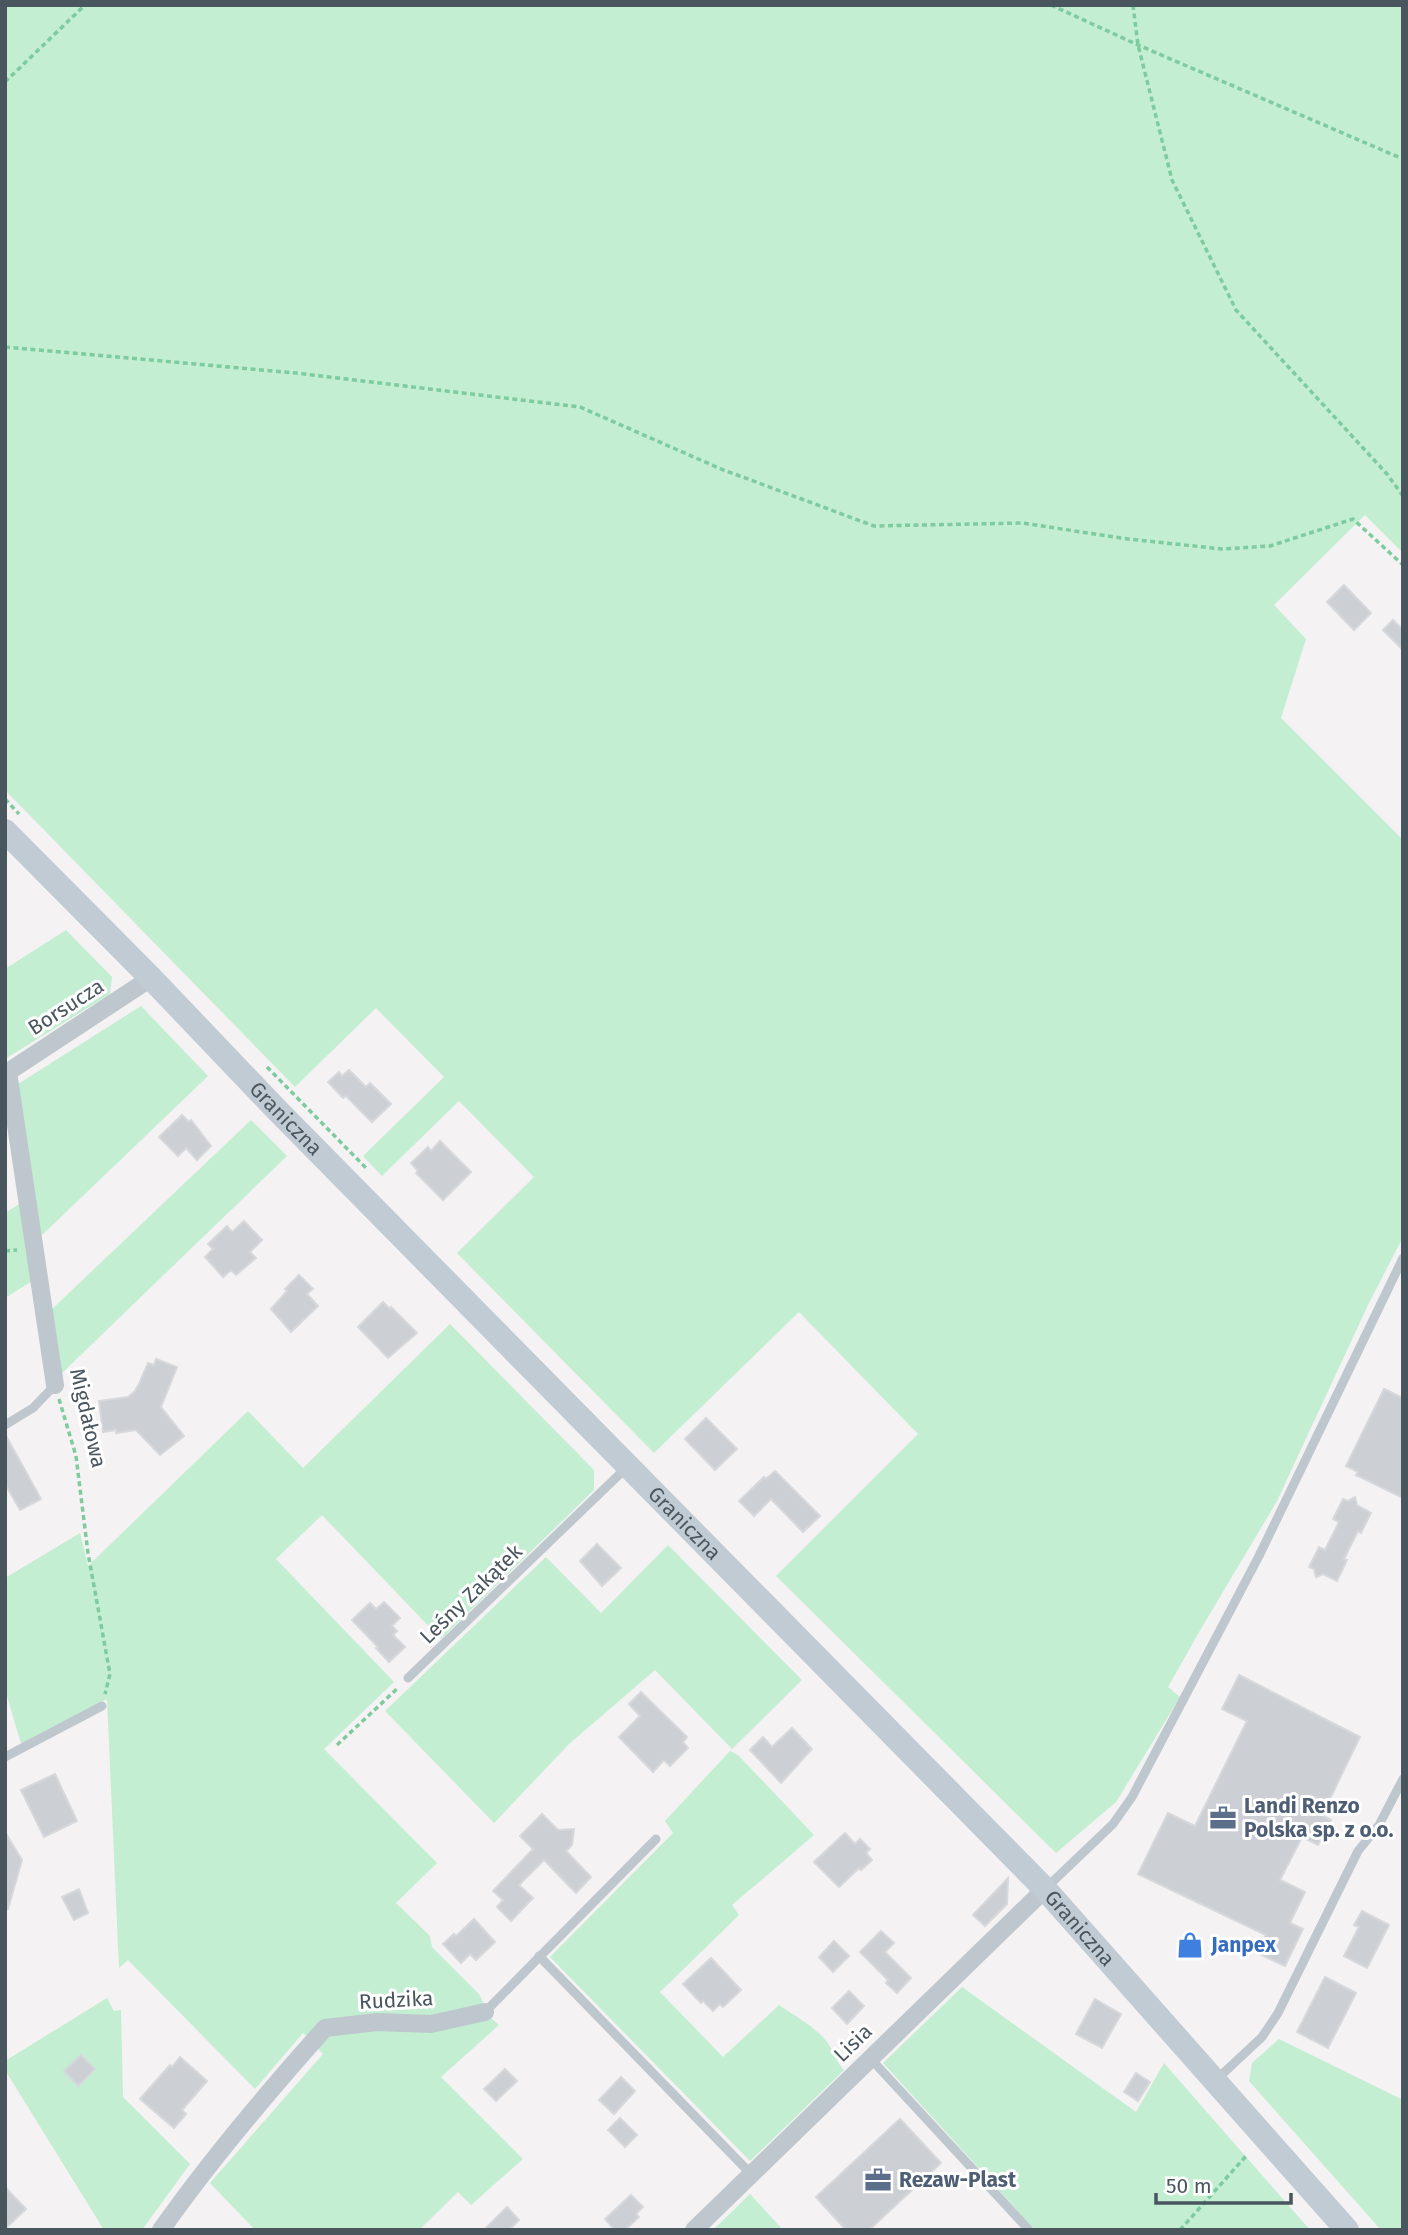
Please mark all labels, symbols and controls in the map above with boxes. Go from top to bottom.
street label: Borsucza [23,973,109,1041]
street label: Graniczna [244,1076,328,1161]
street label: Migdałowa [64,1366,112,1470]
street label: Graniczna [642,1481,726,1566]
street label: Leśny Zakątek [414,1538,528,1649]
place label: Landi Renzo Polska sp. z o.o. [1244,1793,1393,1843]
office icon: Landi Renzo Polska sp. z o.o. [1208,1803,1238,1833]
street label: Graniczna [1039,1885,1120,1972]
shop icon: Janpex [1175,1930,1205,1960]
place label: Janpex [1210,1932,1276,1958]
street label: Rudzika [358,1985,434,2015]
street label: Lisia [828,2019,878,2067]
scale bar [1156,2162,1291,2206]
office icon: Rezaw-Plast [863,2165,893,2195]
place label: Rezaw-Plast [899,2167,1017,2193]
text: 50 m [1166,2173,1212,2199]

